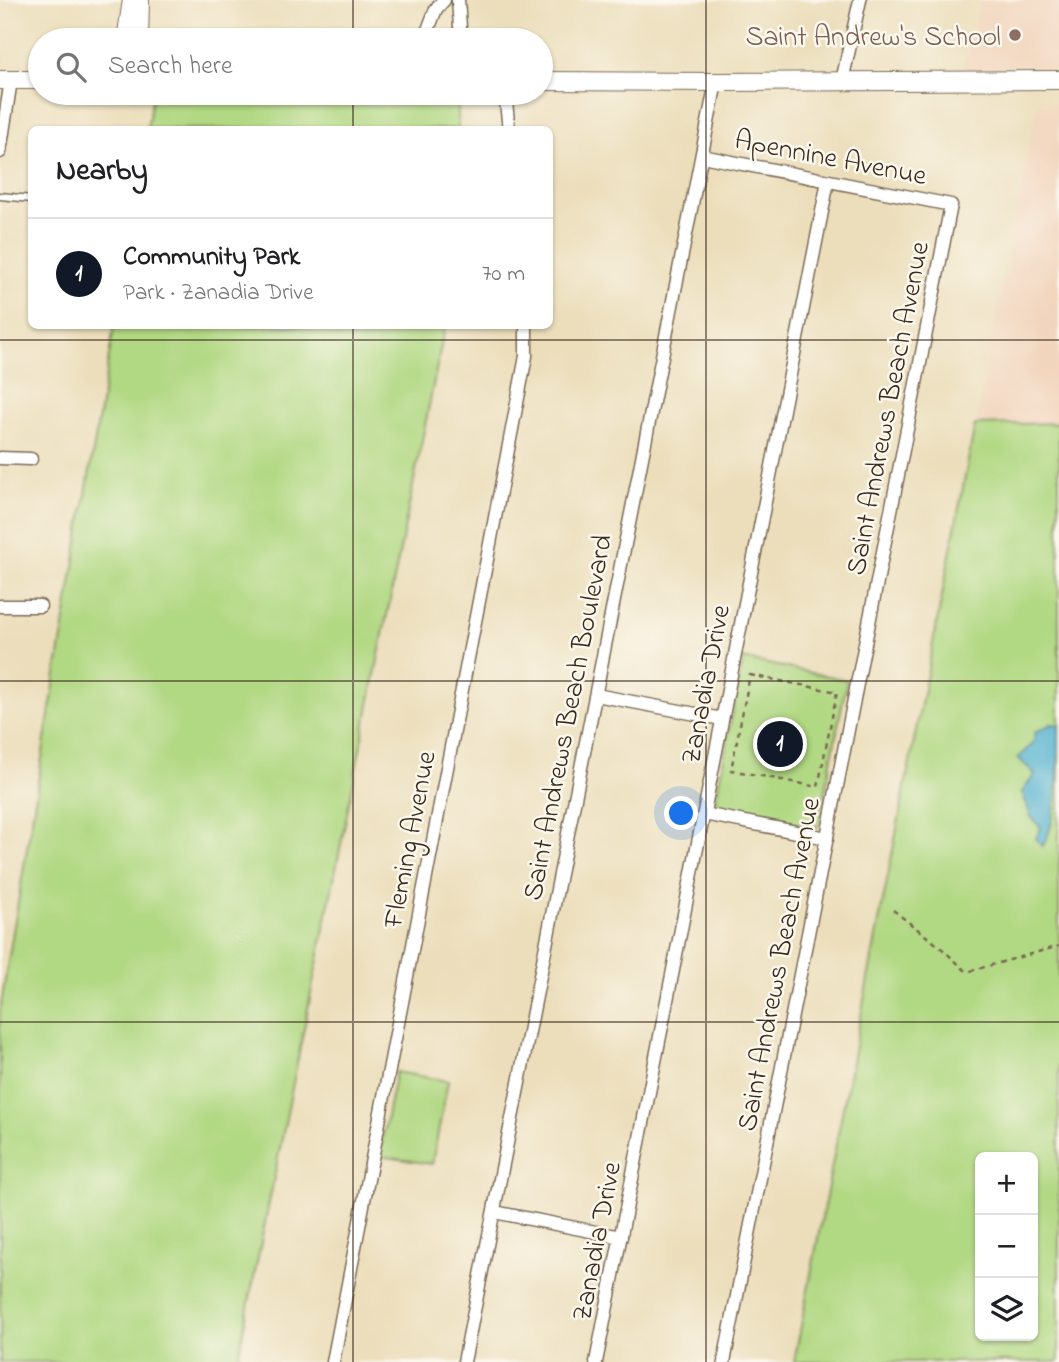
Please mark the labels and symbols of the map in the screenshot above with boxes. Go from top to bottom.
place label: Saint Andrew's School [745,18,1001,59]
marker: Saint Andrew's School [1007,27,1023,43]
street label: Apennine Avenue [731,121,930,198]
street label: Saint Andrews Beach Avenue [837,238,942,579]
street label: Saint Andrews Beach Boulevard [514,531,625,904]
street label: Zanadia Drive [672,601,743,768]
pin: 1 [757,718,803,770]
street label: Fleming Avenue [374,747,449,933]
street label: Saint Andrews Beach Avenue [728,794,833,1135]
your location [664,796,698,830]
street label: Zanadia Drive [563,1158,634,1325]

